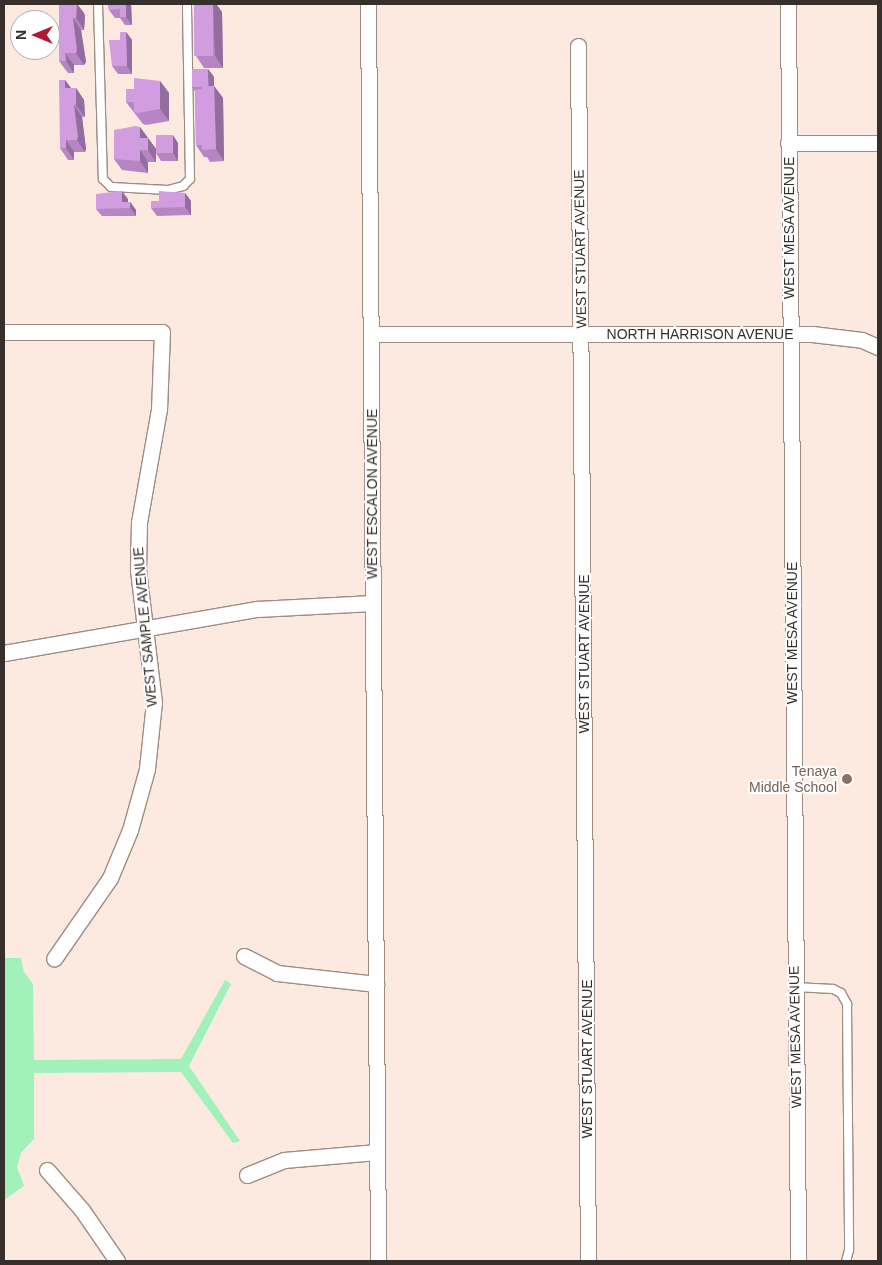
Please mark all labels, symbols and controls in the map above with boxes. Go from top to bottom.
north arrow [10,10,60,60]
text: N [13,30,29,40]
street label: WEST MESA AVENUE [781,156,797,300]
street label: WEST STUART AVENUE [570,169,590,329]
street label: NORTH HARRISON AVENUE [606,326,794,342]
street label: WEST ESCALON AVENUE [364,408,380,580]
street label: WEST SAMPLE AVENUE [130,546,160,708]
street label: WEST MESA AVENUE [784,561,800,705]
street label: WEST STUART AVENUE [576,574,592,734]
place label: Tenaya Middle School [749,763,837,796]
marker: Tenaya Middle School [841,773,853,785]
street label: WEST MESA AVENUE [785,965,805,1109]
street label: WEST STUART AVENUE [579,979,595,1139]

